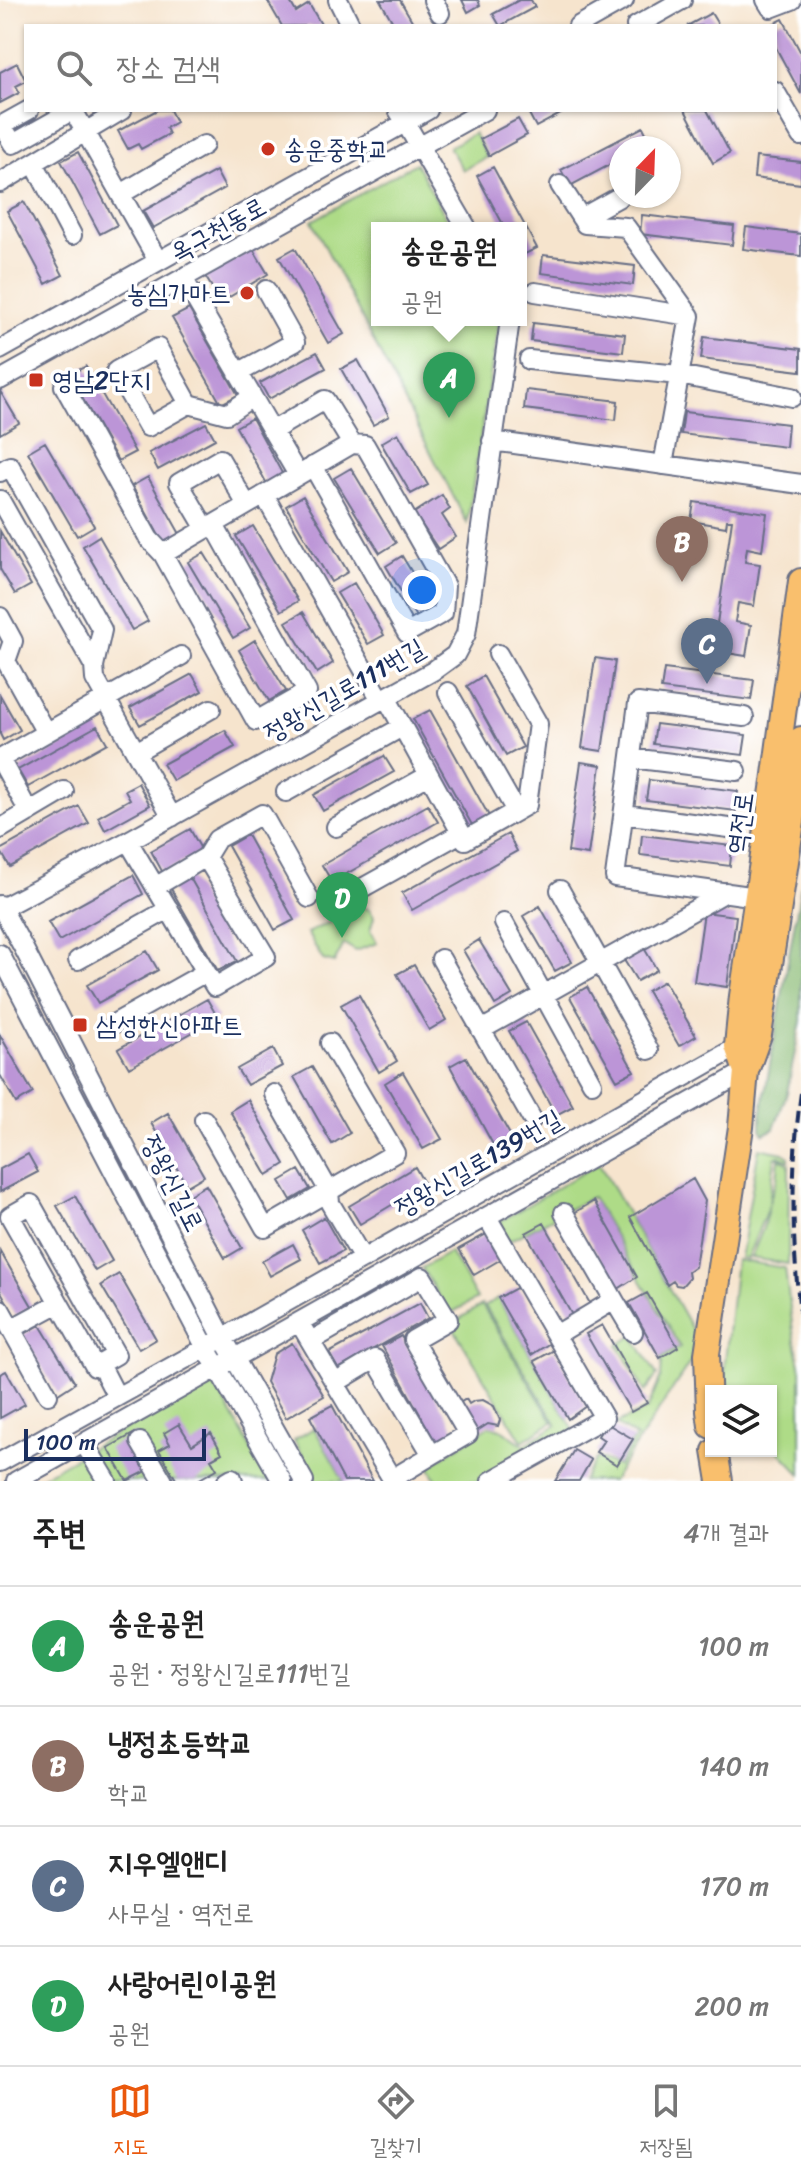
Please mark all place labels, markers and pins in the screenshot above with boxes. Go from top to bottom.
place label: 송운중학교 [284,126,389,172]
marker: 송운중학교 [259,140,277,158]
place label: 농심가마트 [126,270,231,316]
marker: 농심가마트 [238,284,256,302]
pin: A [423,352,475,418]
place label: 영남2단지 [52,357,151,403]
marker: 영남2단지 [27,371,45,389]
pin: B [656,516,708,582]
pin: C [681,618,733,684]
pin: D [316,872,368,938]
place label: 삼성한신아파트 [96,1002,242,1048]
marker: 삼성한신아파트 [71,1016,89,1034]

